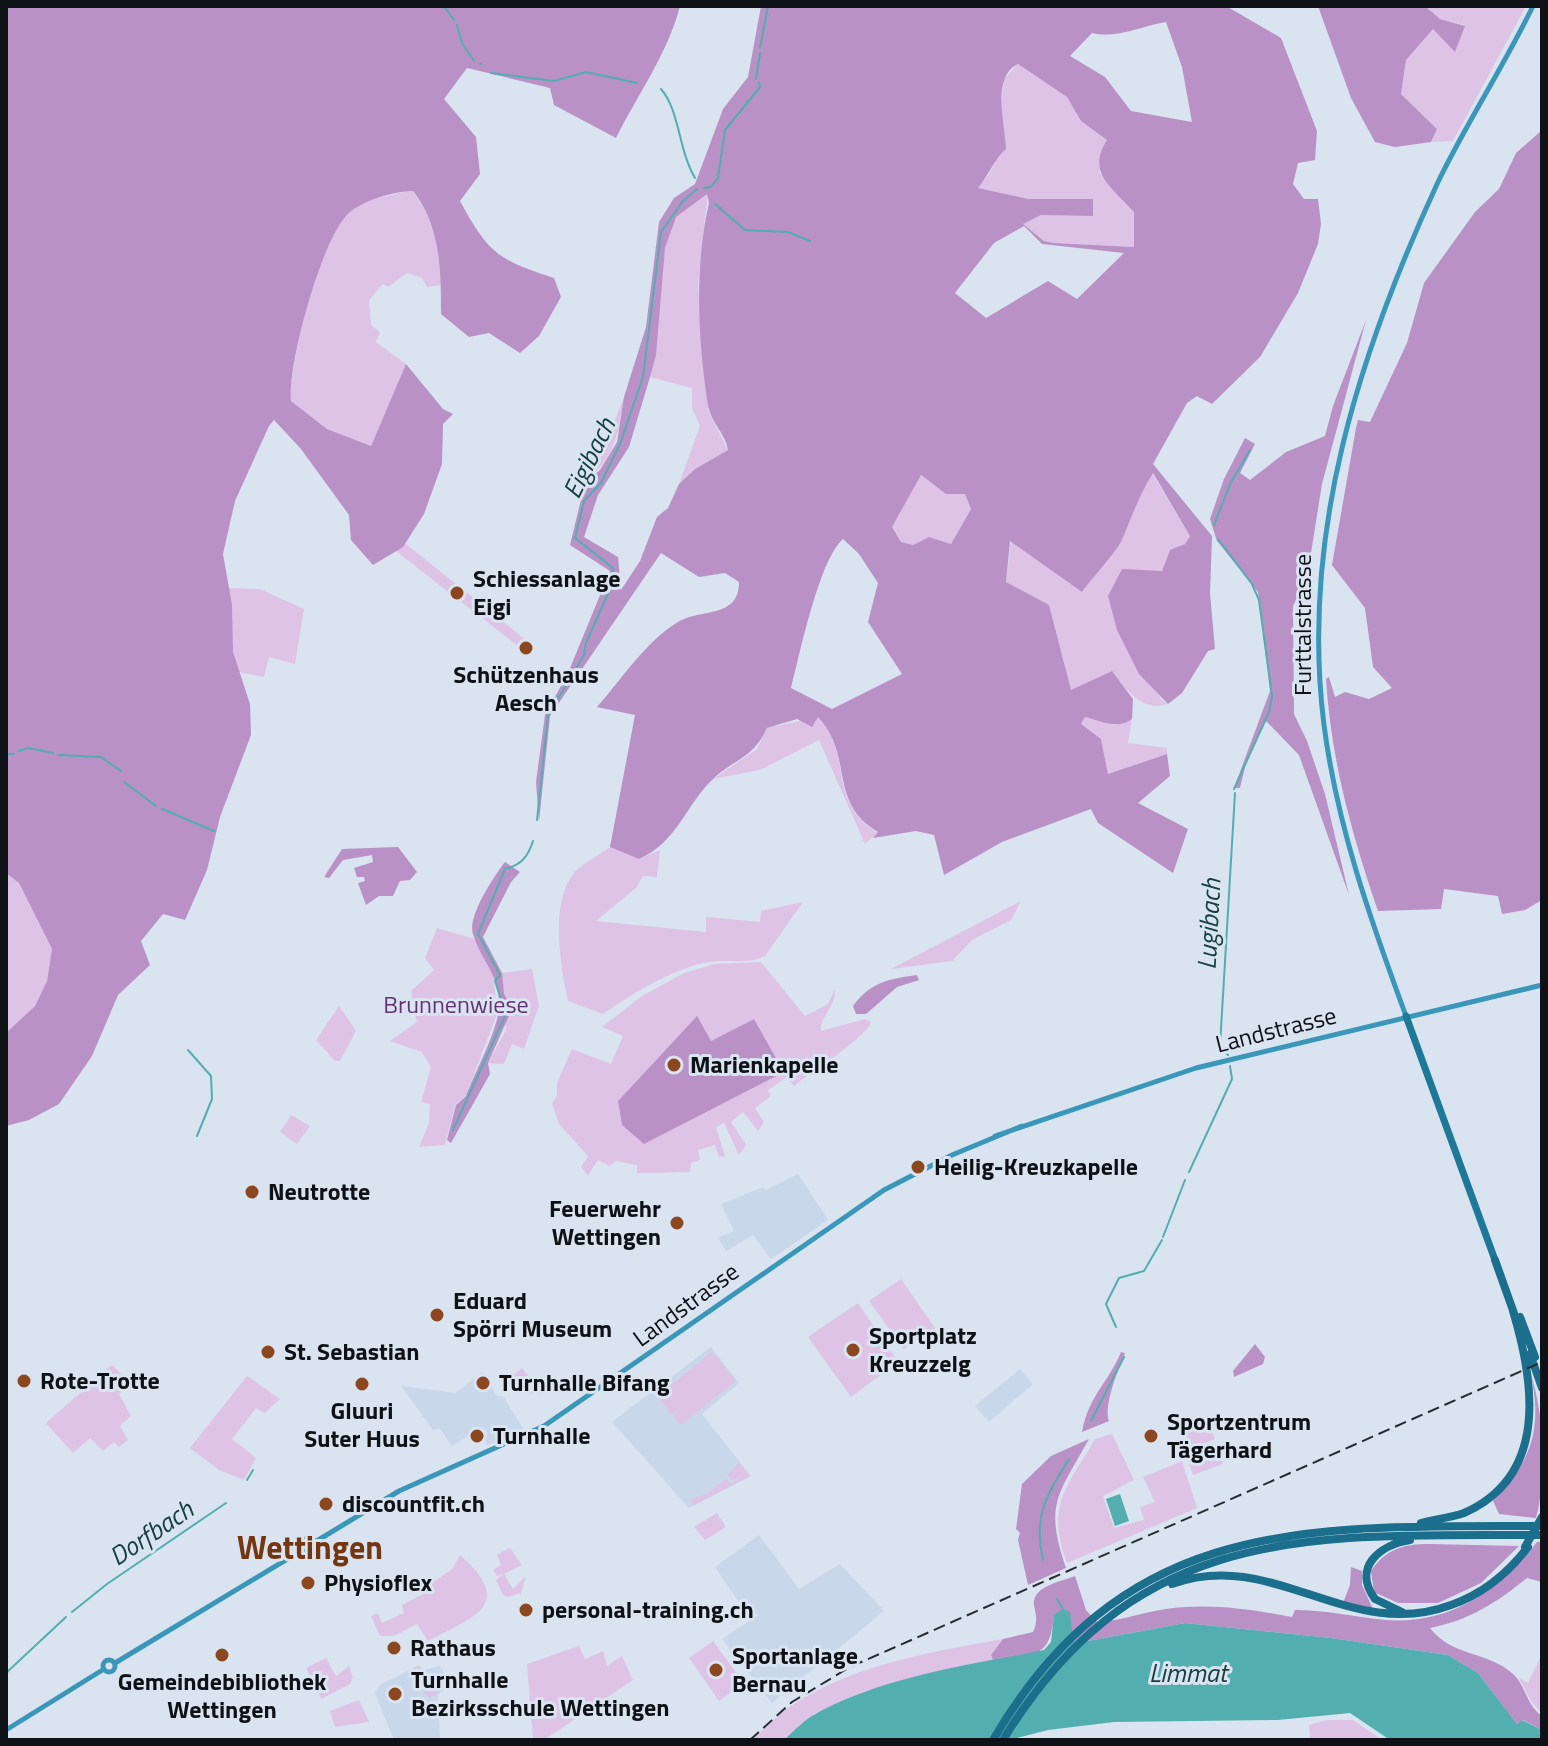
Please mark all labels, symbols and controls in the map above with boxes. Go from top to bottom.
water label: Eigibach [552,410,625,505]
street label: Furttalstrasse [1284,554,1320,696]
place label: Schiessanlage Eigi [473,560,620,624]
marker: Schiessanlage Eigi [448,584,466,602]
marker: Schützenhaus Aesch [517,639,535,657]
place label: Schützenhaus Aesch [453,656,599,720]
water label: Lugibach [1187,877,1230,970]
park label: Brunnenwiese [383,986,529,1022]
street label: Landstrasse [1212,997,1340,1061]
place label: Marienkapelle [690,1046,839,1082]
marker: Marienkapelle [665,1056,683,1074]
place label: Heilig-Kreuzkapelle [934,1148,1138,1184]
marker: Heilig-Kreuzkapelle [909,1158,927,1176]
place label: Neutrotte [268,1173,370,1209]
marker: Neutrotte [243,1183,261,1201]
place label: Feuerwehr Wettingen [549,1190,661,1254]
marker: Feuerwehr Wettingen [668,1214,686,1232]
street label: Landstrasse [625,1253,746,1355]
place label: Eduard Spörri Museum [453,1282,612,1346]
marker: Eduard Spörri Museum [428,1306,446,1324]
place label: Sportplatz Kreuzzelg [869,1317,977,1381]
place label: St. Sebastian [284,1333,420,1369]
marker: Sportplatz Kreuzzelg [844,1341,862,1359]
marker: St. Sebastian [259,1343,277,1361]
place label: Rote-Trotte [40,1362,160,1398]
place label: Turnhalle Bifang [499,1364,670,1400]
marker: Rote-Trotte [15,1372,33,1390]
marker: Turnhalle Bifang [474,1374,492,1392]
marker: Gluuri Suter Huus [353,1375,371,1393]
place label: Gluuri Suter Huus [304,1392,420,1456]
place label: Sportzentrum Tägerhard [1167,1403,1311,1467]
place label: Turnhalle [493,1417,591,1453]
marker: Turnhalle [468,1427,486,1445]
marker: Sportzentrum Tägerhard [1142,1427,1160,1445]
place label: discountfit.ch [342,1485,485,1521]
water label: Dorfbach [101,1489,202,1575]
marker: discountfit.ch [317,1495,335,1513]
district label: Wettingen [237,1523,383,1571]
place label: Physioflex [324,1564,433,1600]
marker: Physioflex [299,1574,317,1592]
place label: personal-training.ch [542,1591,754,1627]
marker: personal-training.ch [517,1601,535,1619]
place label: Rathaus [410,1629,496,1665]
place label: Sportanlage Bernau [732,1637,858,1701]
marker: Rathaus [385,1639,403,1657]
marker: Gemeindebibliothek Wettingen [213,1646,231,1664]
water label: Limmat [1149,1653,1230,1692]
place label: Turnhalle Bezirksschule Wettingen [411,1661,670,1725]
marker: Sportanlage Bernau [707,1661,725,1679]
place label: Gemeindebibliothek Wettingen [118,1663,327,1727]
marker: Turnhalle Bezirksschule Wettingen [386,1685,404,1703]

